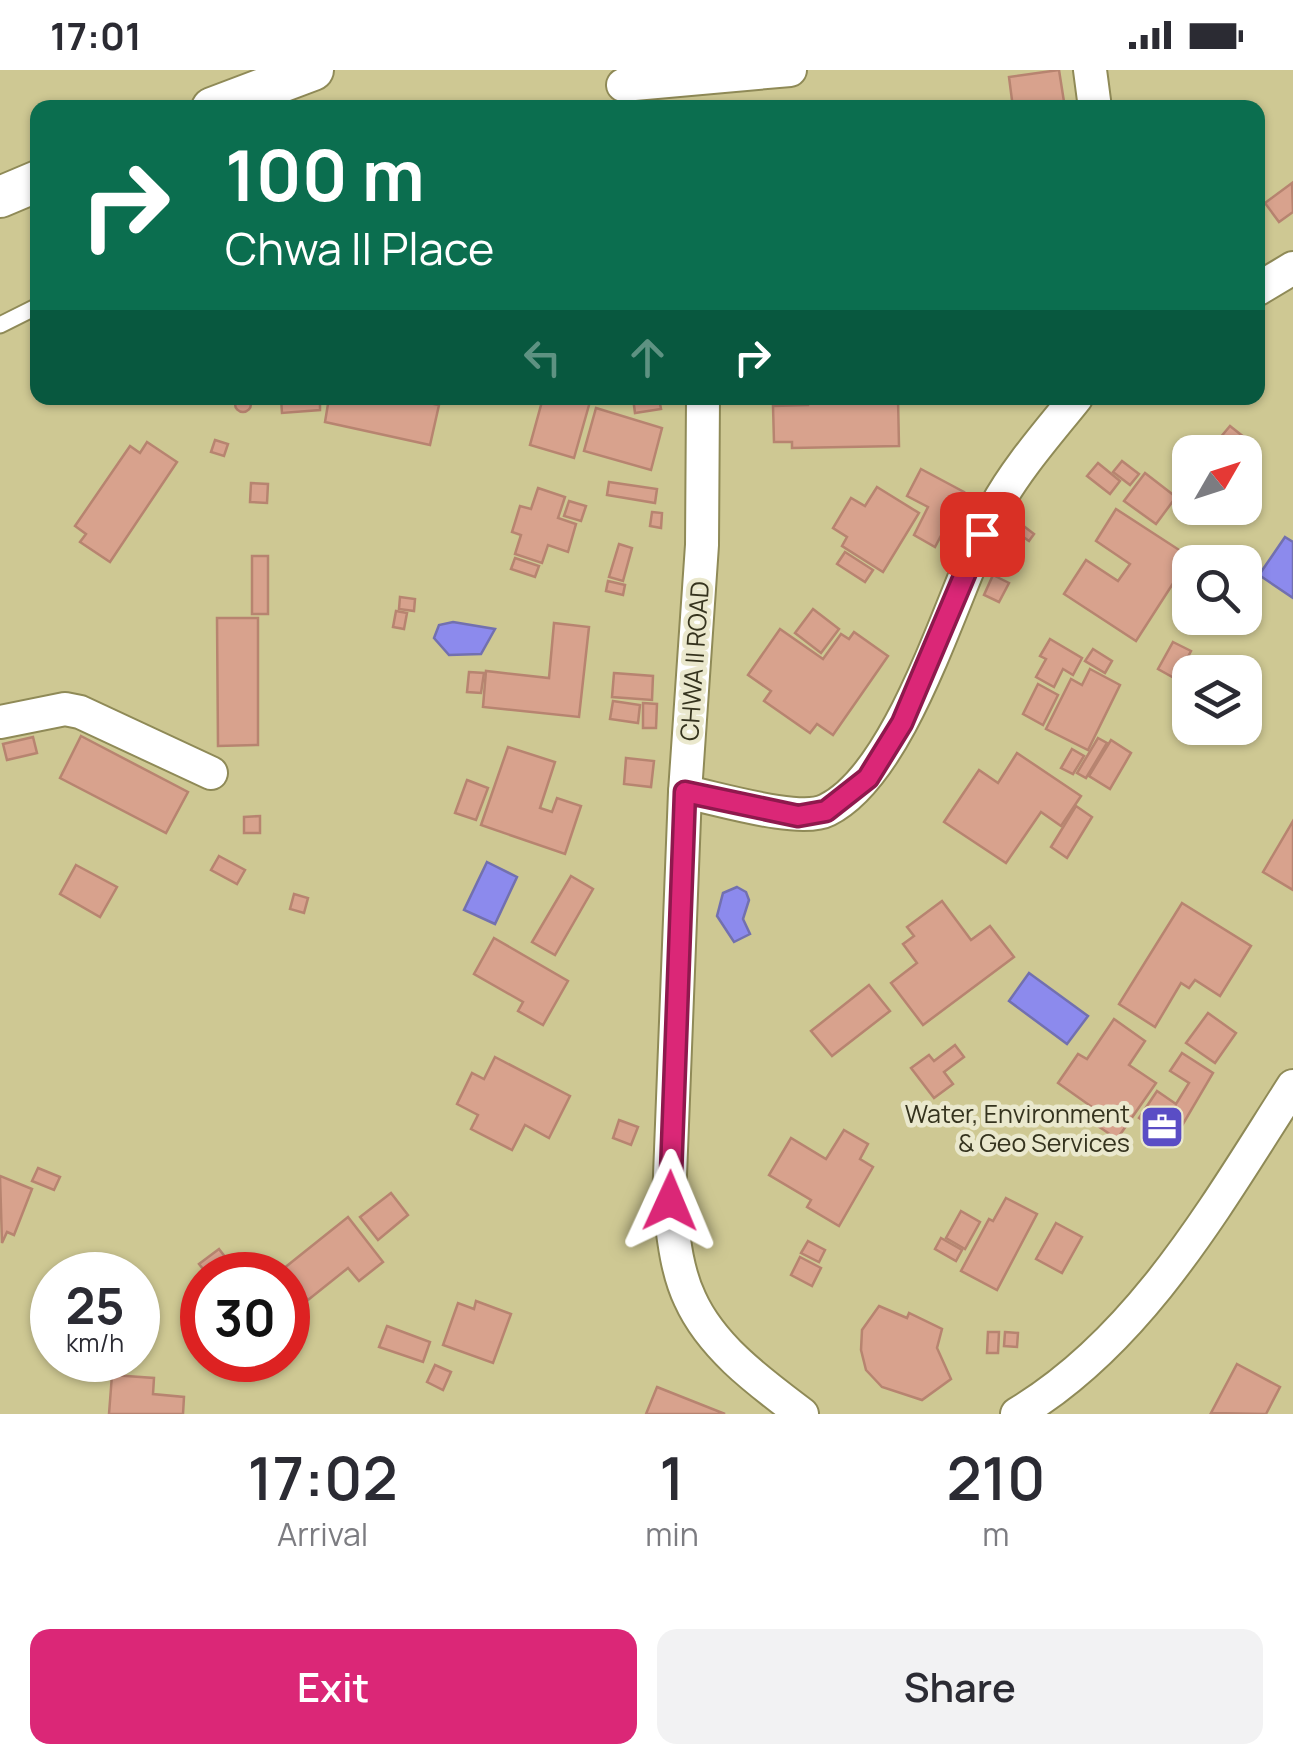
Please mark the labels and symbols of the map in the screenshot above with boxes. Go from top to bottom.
north arrow [1172,435,1262,525]
pin [940,492,1025,577]
street label: CHWA II ROAD [671,580,717,742]
place label: Water, Environment & Geo Services [905,1096,1130,1160]
office icon: Water, Environment & Geo Services [1139,1104,1185,1150]
position arrow [618,1149,722,1253]
speed limit sign: 30 [180,1252,310,1382]

